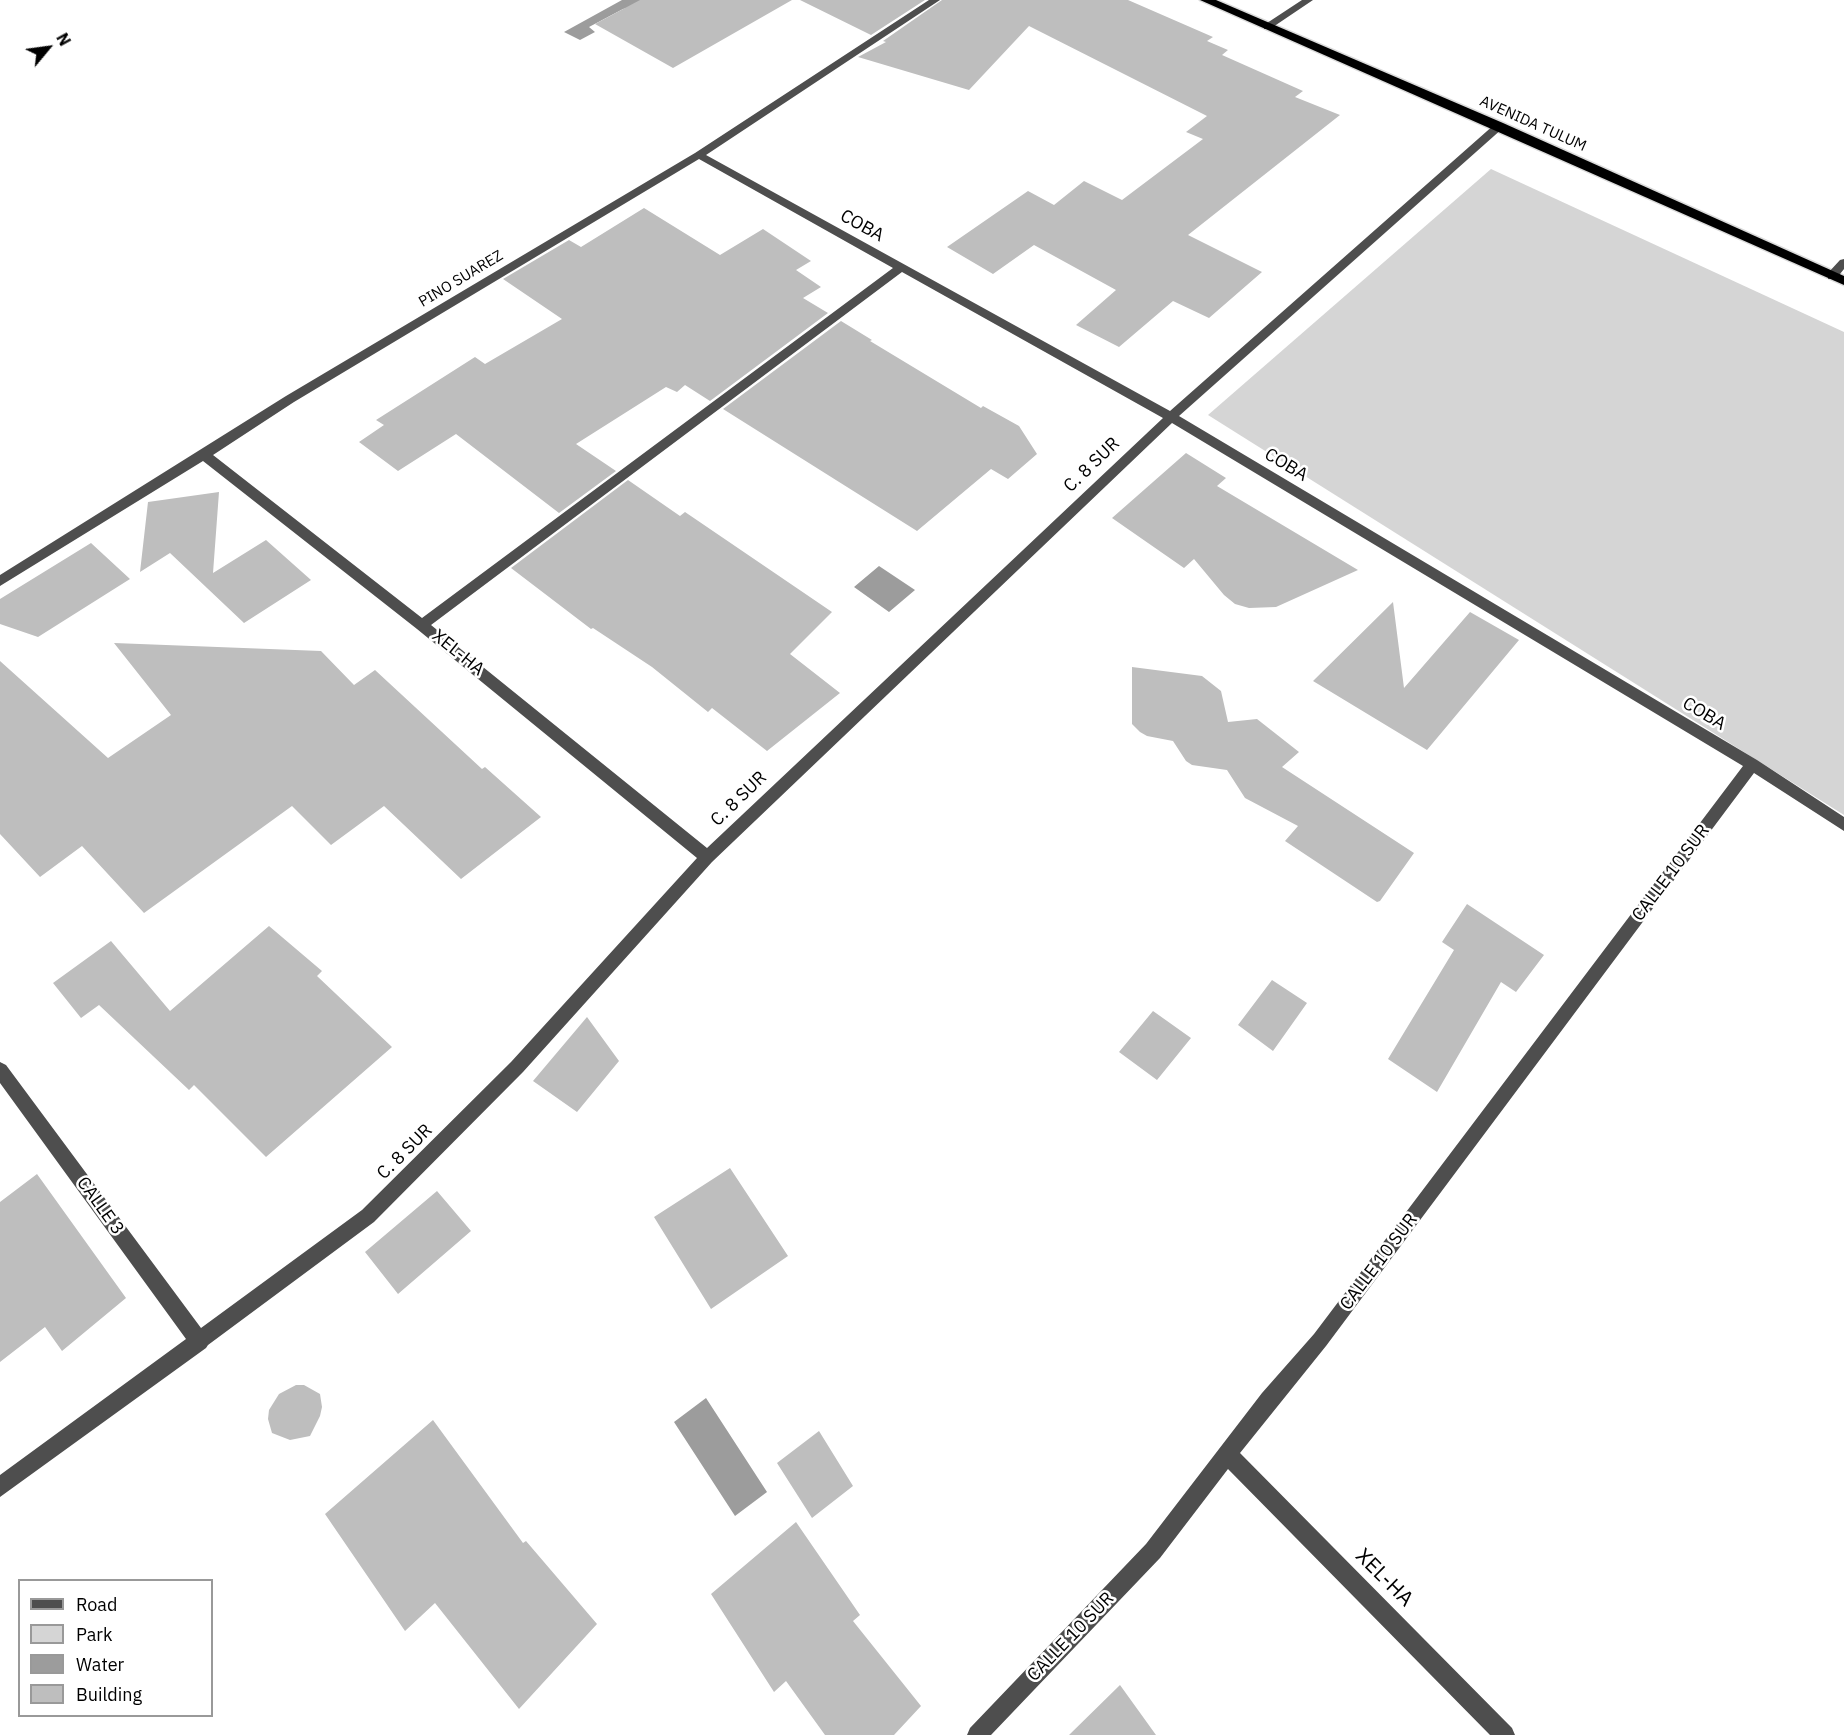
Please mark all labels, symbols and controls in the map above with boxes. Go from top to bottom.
north arrow [18,18,78,78]
text: N [52,29,75,49]
street label: AVENIDA TULUM [1477,92,1589,156]
street label: COBA [836,205,888,247]
street label: PINO SUAREZ [416,247,506,311]
street label: C. 8 SUR [1059,433,1125,497]
street label: COBA [1260,444,1312,486]
street label: XEL-HA [427,625,489,681]
street label: COBA [1678,693,1730,735]
street label: C. 8 SUR [706,767,772,831]
street label: CALLE 10 SUR [1628,820,1714,926]
street label: C. 8 SUR [373,1120,437,1184]
street label: CALLE 3 [72,1173,128,1239]
street label: CALLE 10 SUR [1336,1209,1422,1315]
street label: XEL-HA [1350,1544,1418,1612]
legend [18,1579,213,1717]
street label: CALLE 10 SUR [1023,1588,1119,1686]
text: Road [76,1593,117,1616]
text: Park [76,1623,112,1646]
text: Water [76,1653,124,1676]
text: Building [76,1683,142,1706]

